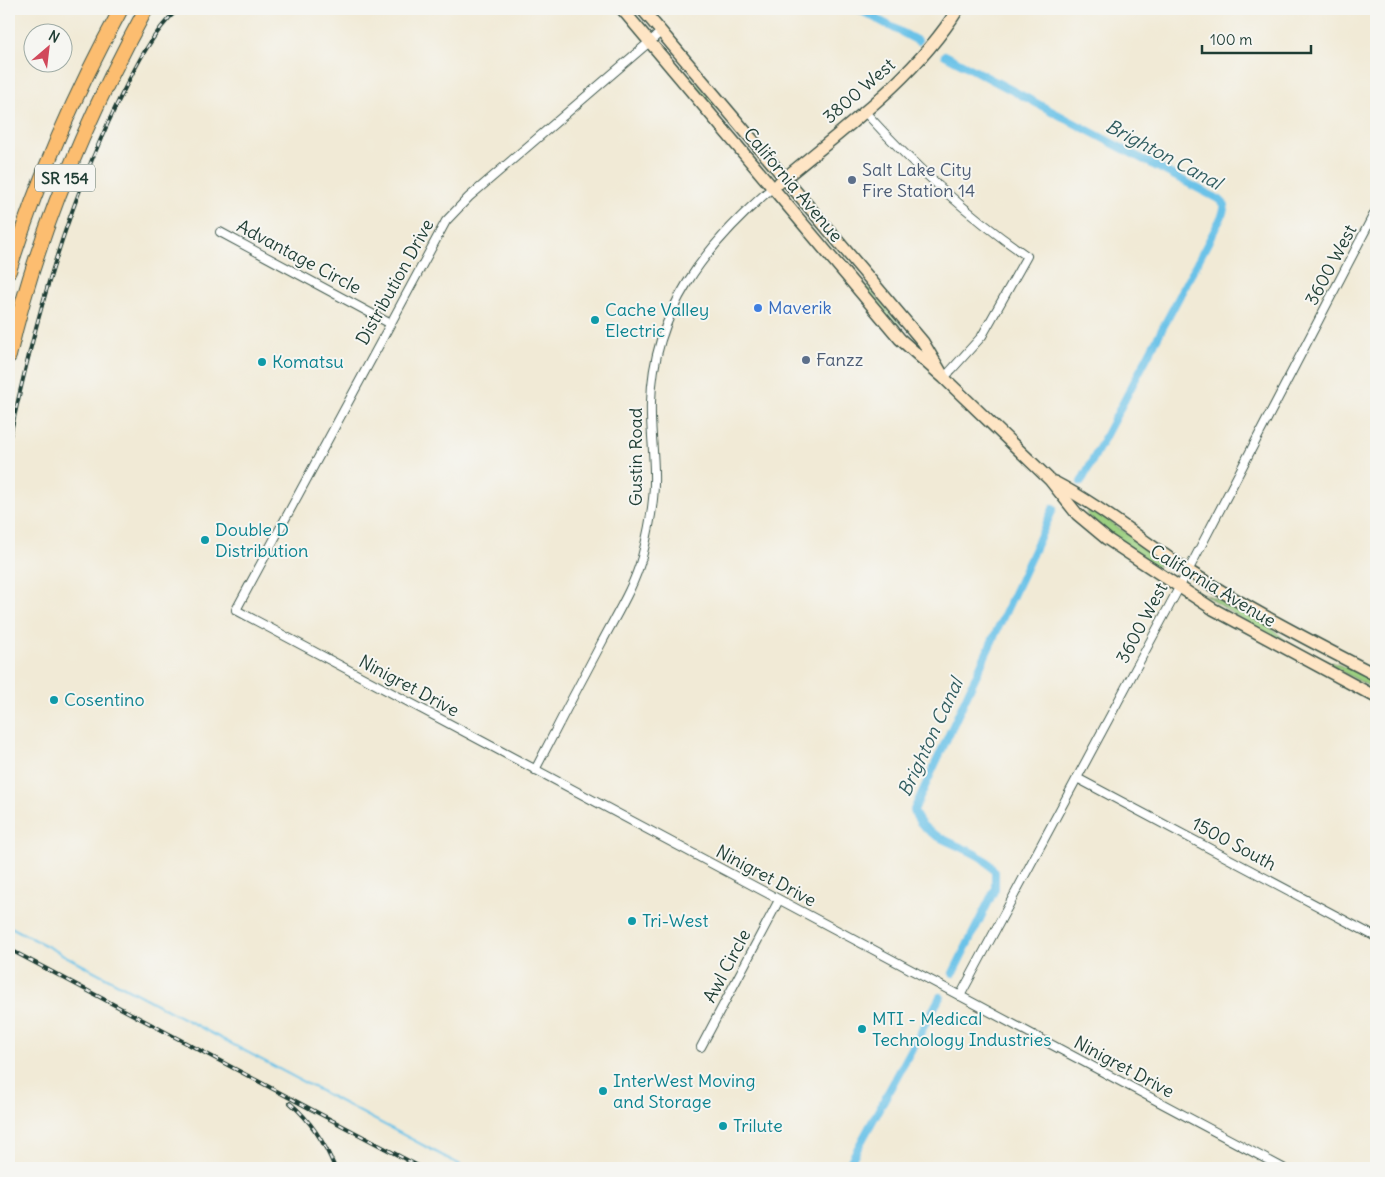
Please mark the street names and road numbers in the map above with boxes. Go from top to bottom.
street label: 3800 West [818,53,900,128]
street label: California Avenue [739,123,848,247]
road number: SR 154 [35,164,95,192]
street label: Advantage Circle [233,214,365,299]
street label: Distribution Drive [350,215,439,349]
street label: 3600 West [1300,220,1361,309]
street label: Gustin Road [624,407,647,506]
street label: California Avenue [1146,539,1280,632]
street label: 3600 West [1111,578,1172,667]
street label: Ninigret Drive [355,650,463,722]
street label: 1500 South [1188,812,1280,875]
street label: Ninigret Drive [712,840,820,912]
street label: Awl Circle [698,925,755,1006]
street label: Ninigret Drive [1070,1031,1178,1103]

